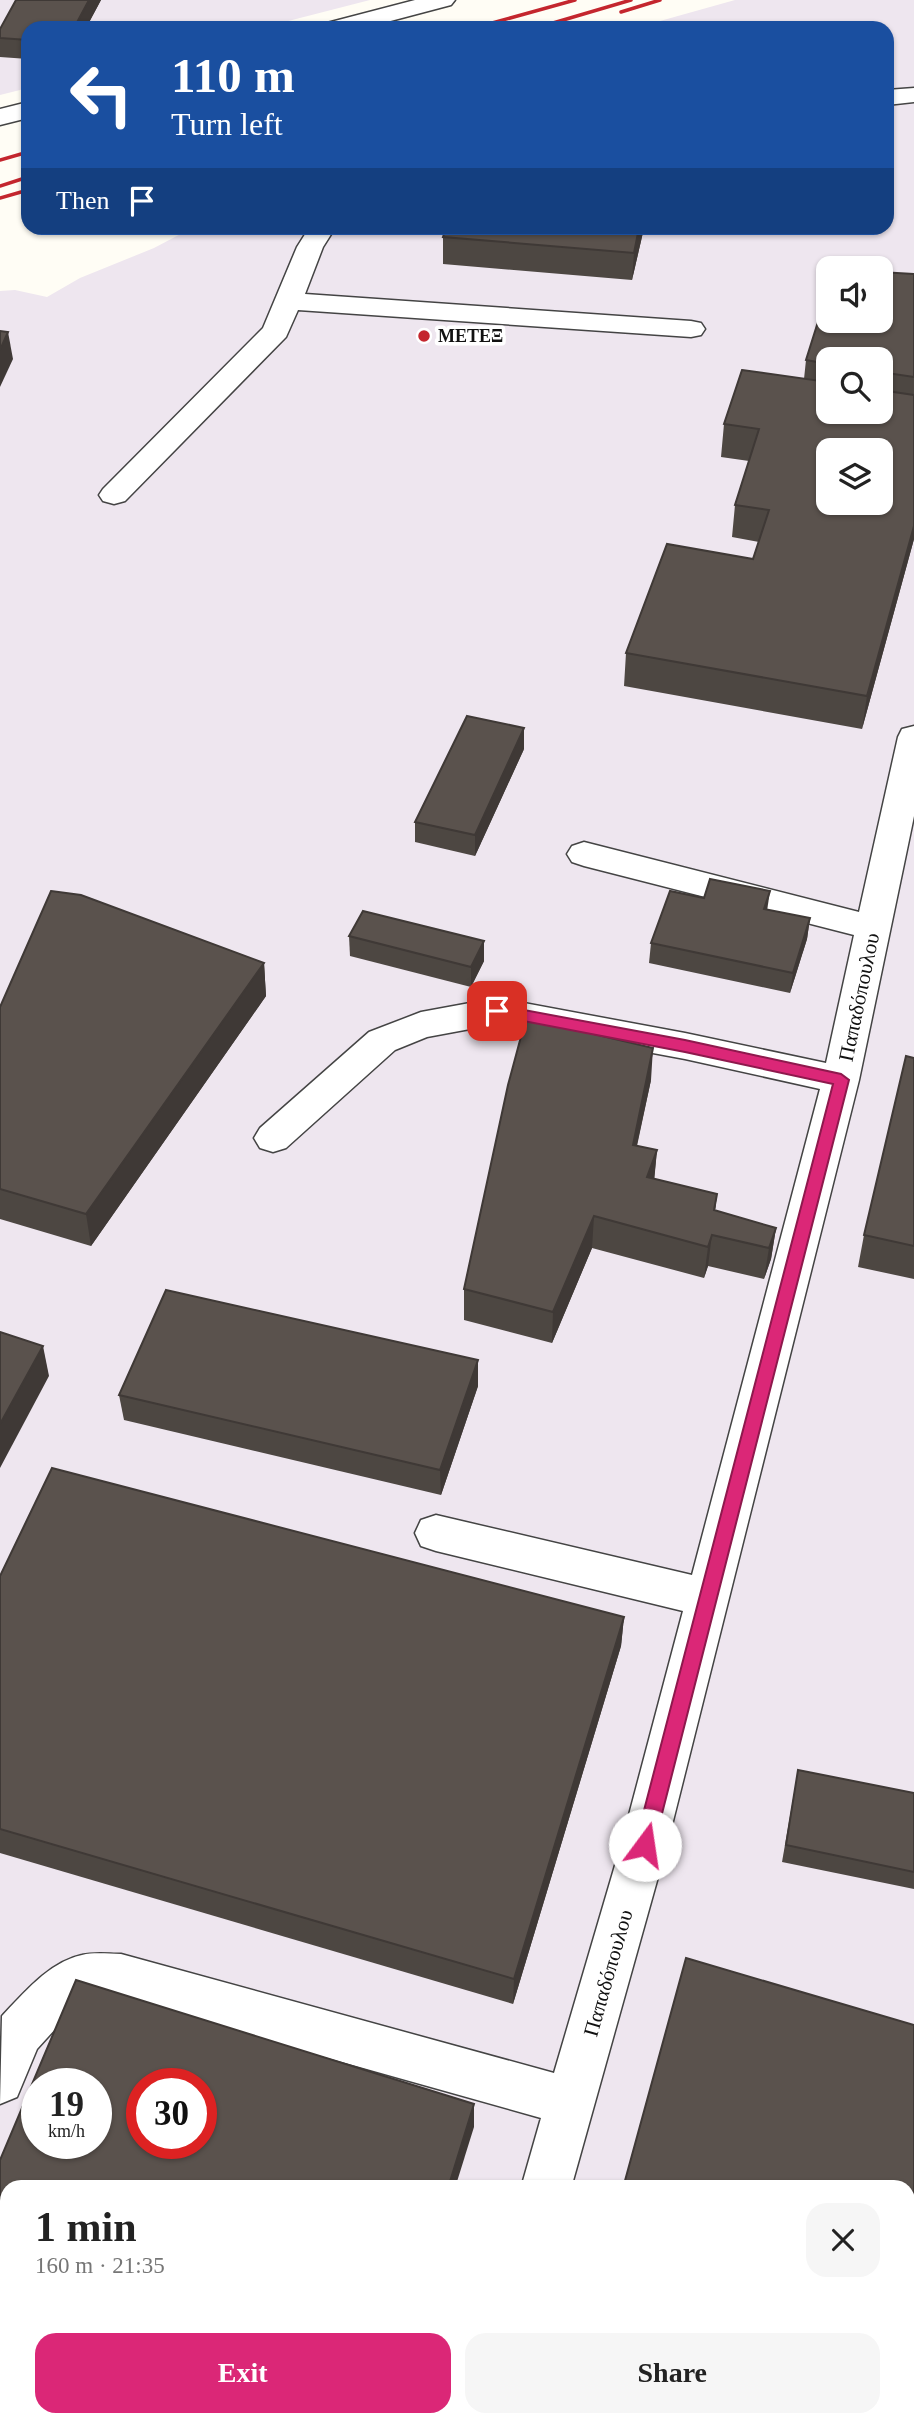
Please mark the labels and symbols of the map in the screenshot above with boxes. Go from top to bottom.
place label: ΜΕΤΕΞ [438,326,503,346]
marker: ΜΕΤΕΞ [416,328,432,344]
street label: Παπαδόπουλου [834,931,884,1063]
pin [467,981,527,1041]
position arrow [608,1808,682,1882]
street label: Παπαδόπουλου [578,1907,638,2039]
speed limit sign: 30 [126,2068,217,2159]

